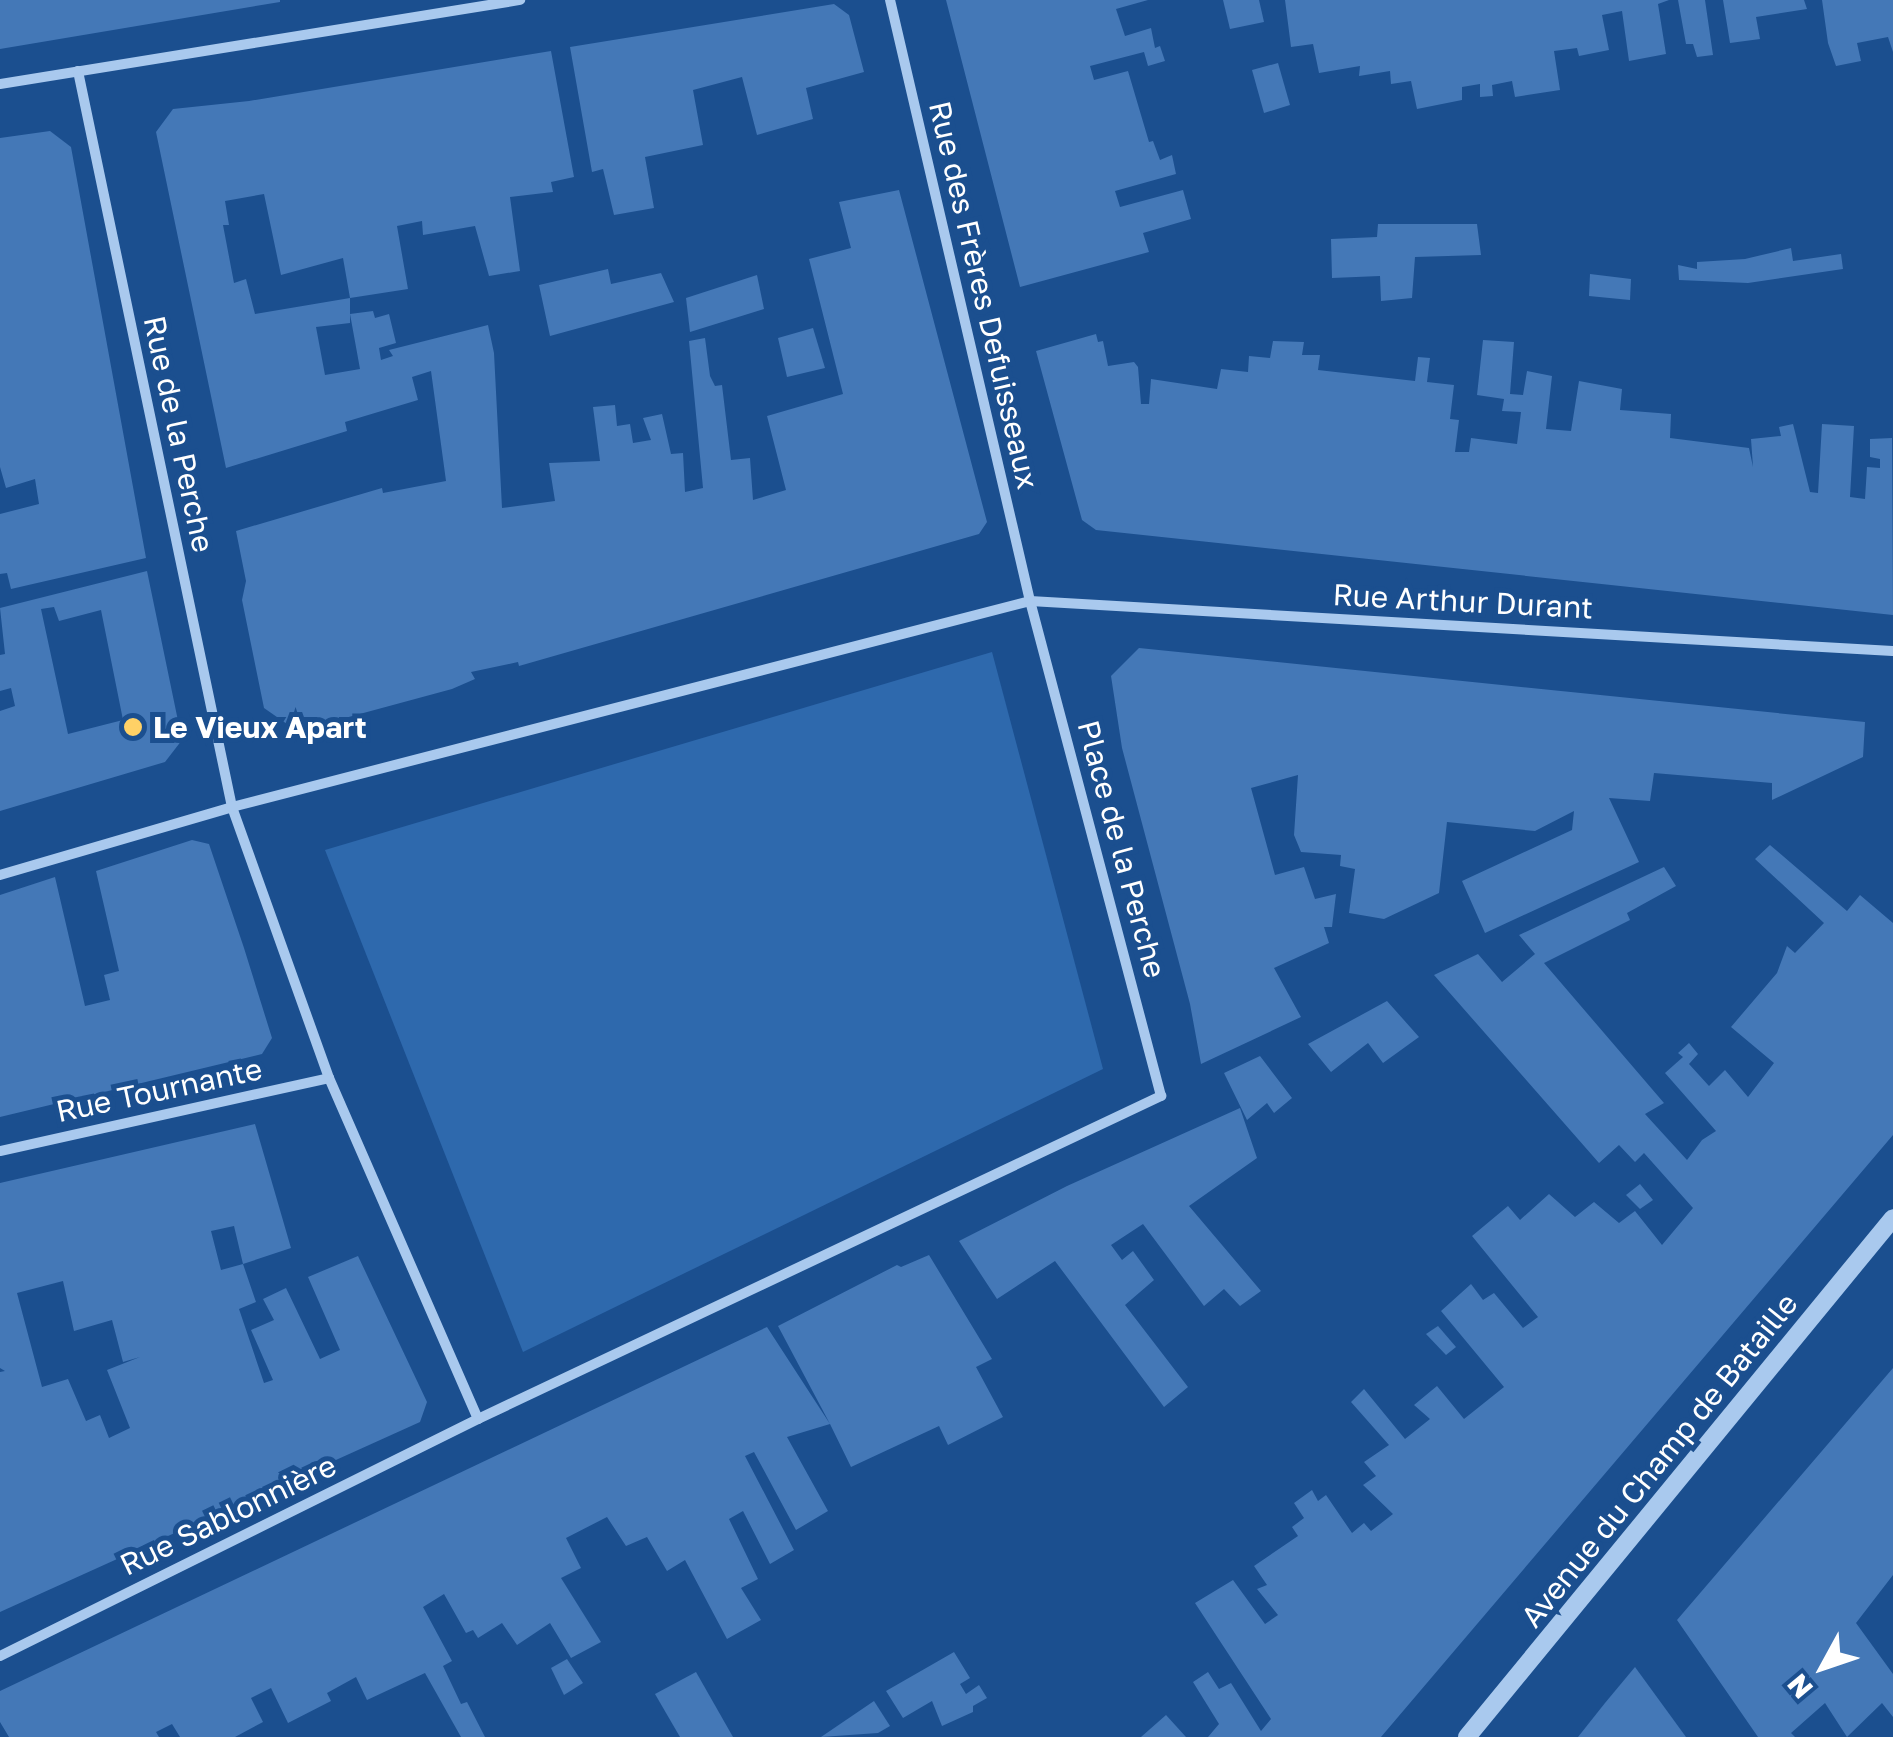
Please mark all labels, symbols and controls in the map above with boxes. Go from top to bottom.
street label: Rue des Frères Defuisseaux [922,98,1046,492]
street label: Rue de la Perche [136,313,222,555]
street label: Rue Arthur Durant [1332,576,1594,626]
place label: Le Vieux Apart [153,709,367,745]
marker: Le Vieux Apart [122,716,144,738]
street label: Place de la Perche [1070,716,1174,982]
street label: Rue Tournante [53,1051,265,1129]
street label: Avenue du Champ de Bataille [1513,1286,1805,1634]
street label: Rue Sablonnière [114,1447,342,1583]
north arrow [1773,1617,1873,1717]
text: N [1780,1668,1819,1705]

